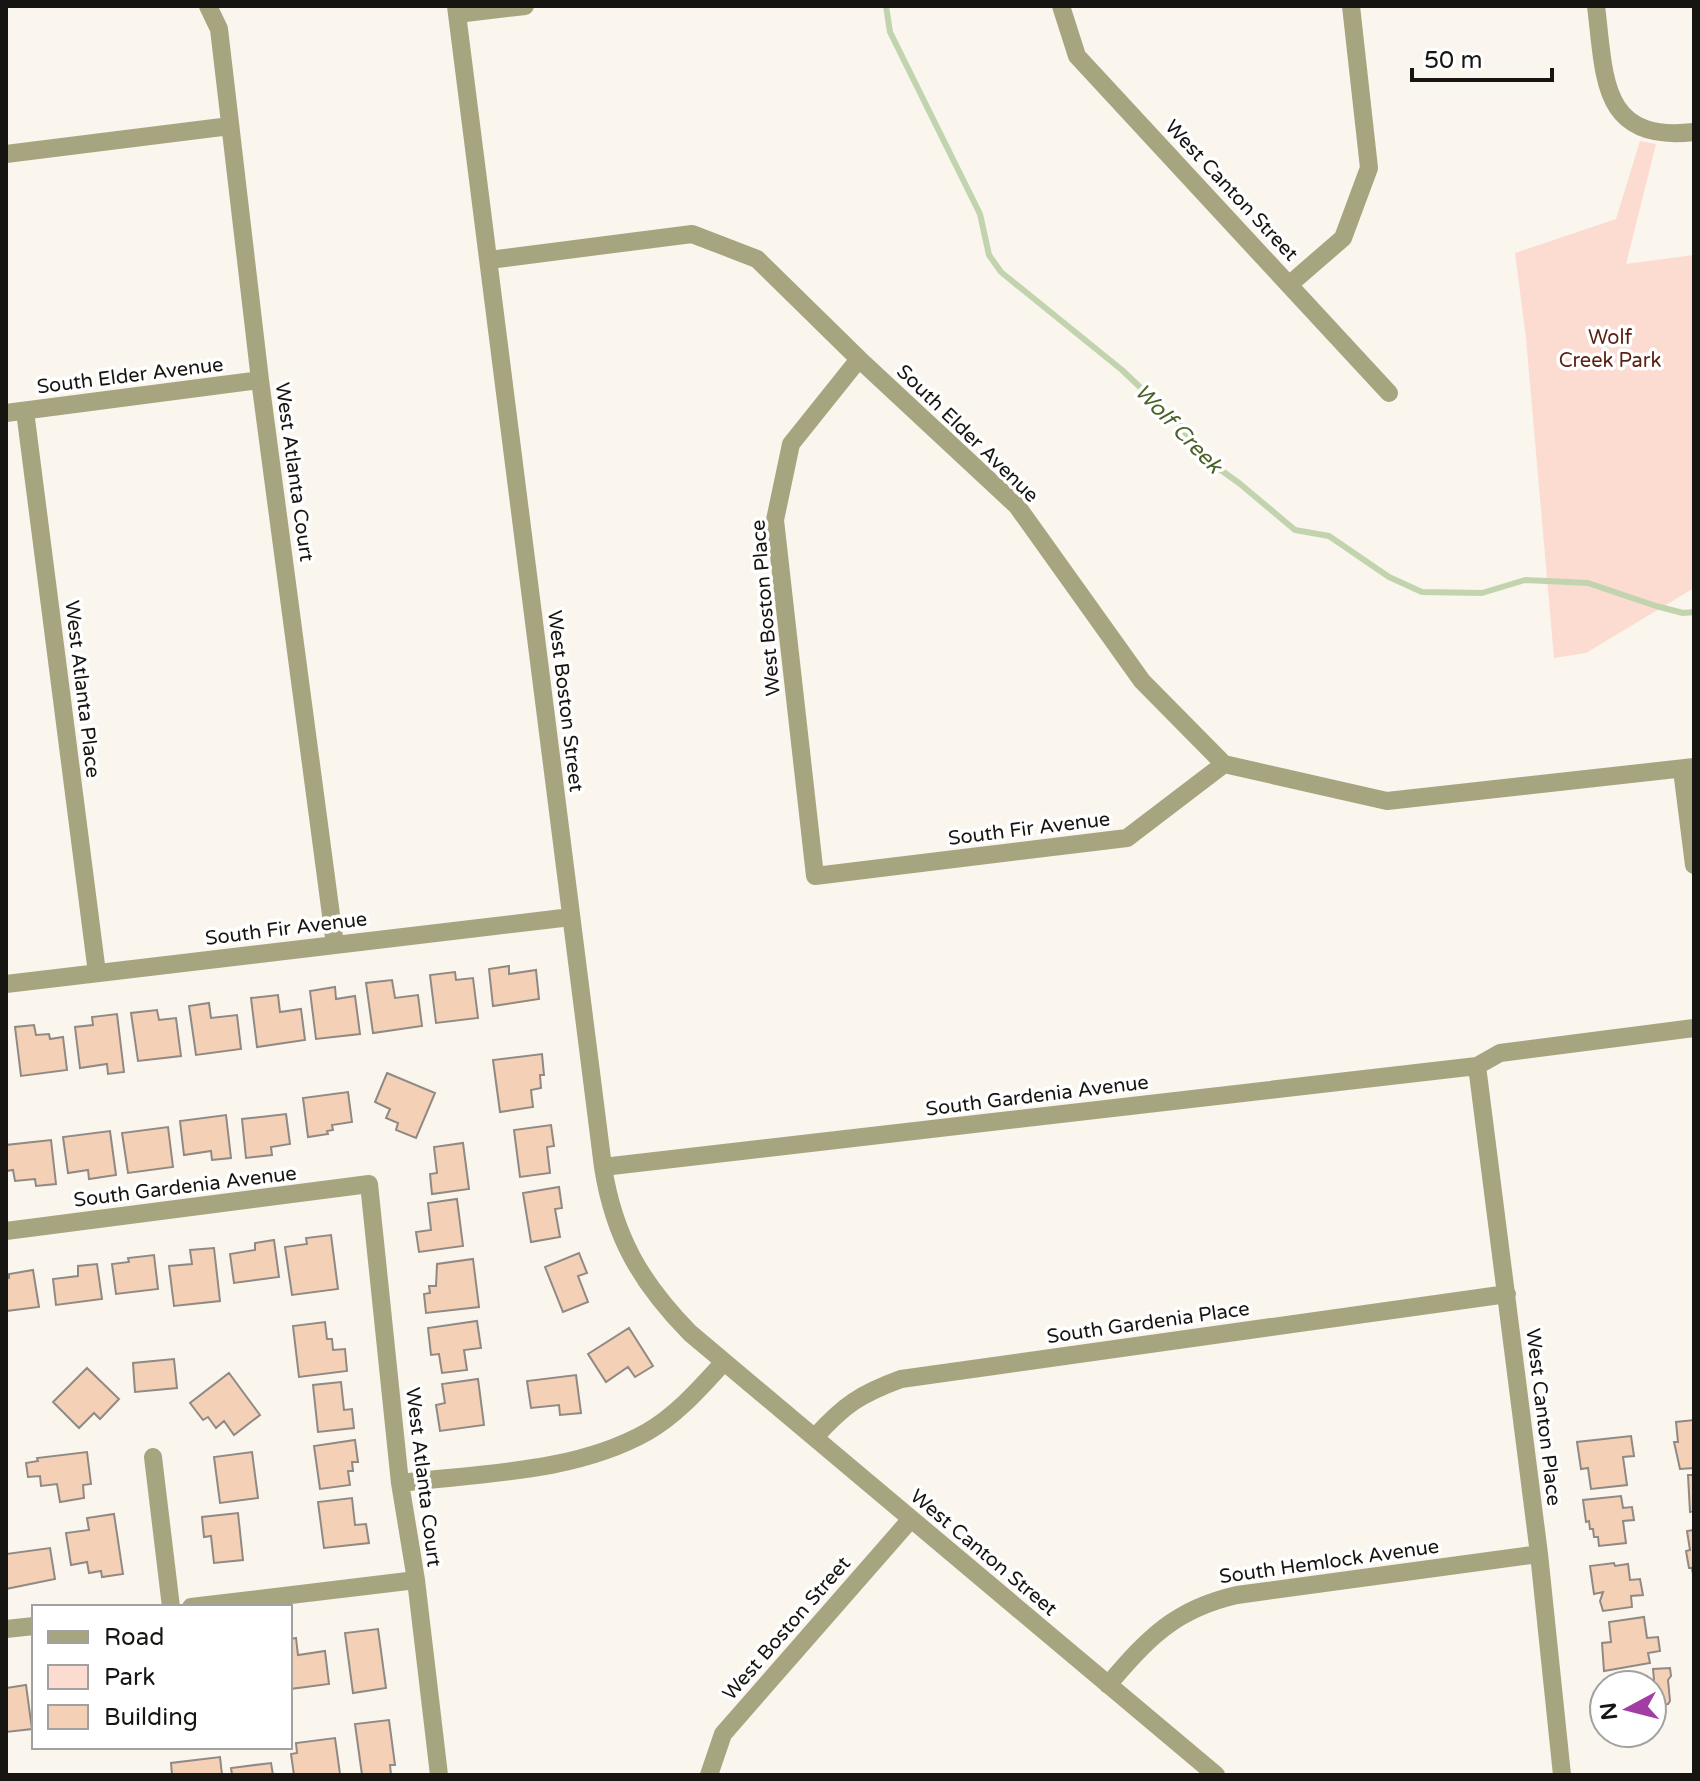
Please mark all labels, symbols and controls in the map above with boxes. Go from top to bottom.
scale bar [1412,32,1552,82]
text: 50 m [1424,46,1482,75]
street label: West Canton Street [1160,115,1303,267]
park label: Wolf Creek Park [1559,326,1661,373]
street label: South Elder Avenue [35,353,225,399]
street label: South Elder Avenue [891,360,1043,508]
water label: Wolf Creek [1129,379,1229,480]
street label: West Atlanta Court [270,381,319,564]
street label: West Boston Place [746,519,786,697]
street label: West Atlanta Place [59,599,105,779]
street label: West Boston Street [542,609,588,794]
street label: South Fir Avenue [947,807,1112,851]
street label: South Fir Avenue [204,907,369,951]
street label: South Gardenia Avenue [924,1070,1150,1122]
street label: South Gardenia Avenue [72,1161,298,1213]
street label: South Gardenia Place [1045,1297,1251,1349]
street label: West Canton Place [1520,1327,1566,1507]
street label: West Atlanta Court [400,1386,446,1569]
street label: West Canton Street [905,1484,1062,1621]
street label: South Hemlock Avenue [1218,1535,1441,1589]
street label: West Boston Street [718,1552,856,1705]
legend [32,1605,292,1749]
text: Road [104,1623,164,1652]
text: Park [104,1663,155,1692]
north arrow [1588,1669,1668,1749]
text: N [1595,1701,1623,1722]
text: Building [104,1703,198,1732]

